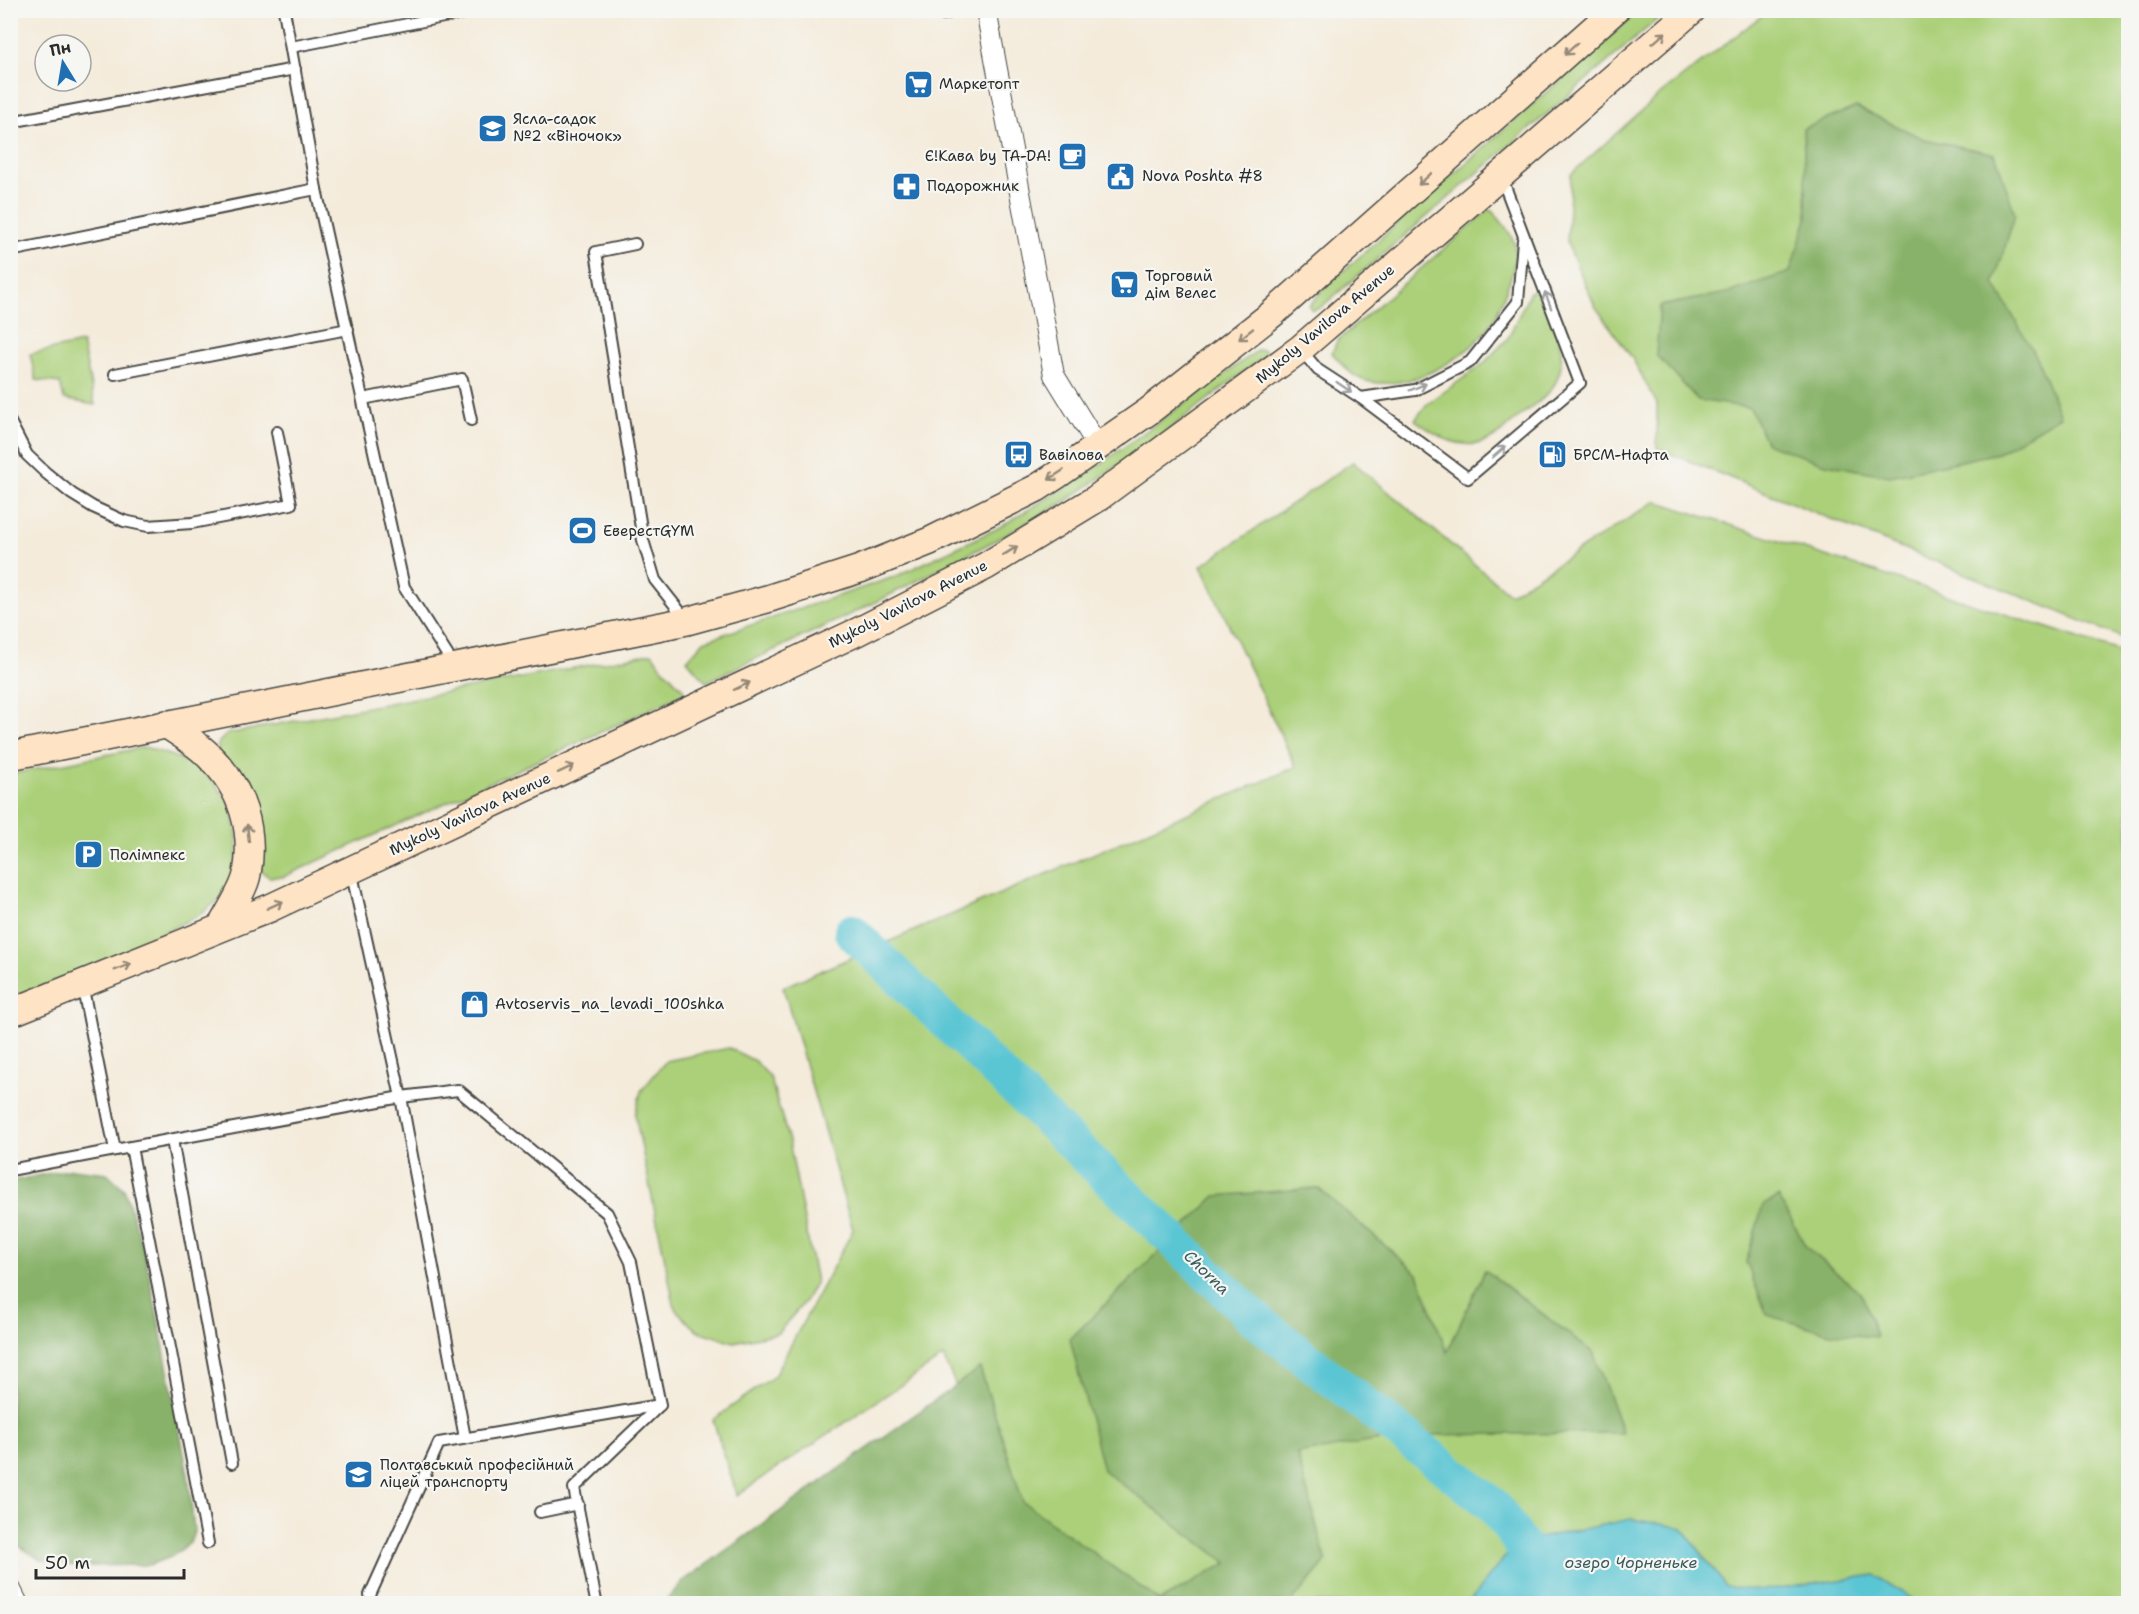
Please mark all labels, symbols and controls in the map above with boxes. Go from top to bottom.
one-way arrow [1651,31,1666,45]
north arrow [33,33,93,93]
text: Пн [48,36,73,61]
one-way arrow [1564,42,1579,56]
supermarket icon: Маркетопт [902,68,934,100]
place label: Маркетопт [939,74,1020,94]
place label: Ясла-садок №2 «Віночок» [513,109,622,146]
school or university icon: Ясла-садок №2 «Віночок» [476,112,508,144]
cafe icon: Є!Кава by TA-DA! [1056,140,1088,172]
place label: Є!Кава by TA-DA! [925,146,1051,166]
public building icon: Nova Poshta #8 [1105,160,1137,192]
place label: Nova Poshta #8 [1142,166,1263,186]
pharmacy icon: Подорожник [890,170,922,202]
one-way arrow [1418,172,1433,186]
place label: Подорожник [927,176,1019,196]
street label: Mykoly Vavilova Avenue [1251,260,1399,388]
place label: Торговий дім Велес [1145,266,1216,303]
supermarket icon: Торговий дім Велес [1108,269,1140,301]
one-way arrow [1542,291,1553,310]
one-way arrow [1239,328,1255,341]
one-way arrow [1335,381,1352,393]
one-way arrow [1409,381,1427,392]
bus stop icon: Вавілова [1002,439,1034,471]
fuel station icon: БРСМ-Нафта [1536,439,1568,471]
place label: Вавілова [1039,445,1104,465]
one-way arrow [1491,445,1506,459]
place label: БРСМ-Нафта [1573,445,1669,465]
one-way arrow [1048,470,1065,482]
sports icon: ЕверестGYM [566,515,598,547]
place label: ЕверестGYM [603,521,694,541]
one-way arrow [1001,545,1018,557]
street label: Mykoly Vavilova Avenue [825,555,991,653]
one-way arrow [733,679,751,691]
one-way arrow [556,762,574,774]
street label: Mykoly Vavilova Avenue [386,768,554,860]
one-way arrow [242,824,253,844]
parking icon: Полімпекс [73,839,105,871]
place label: Полімпекс [110,845,185,865]
one-way arrow [266,899,284,910]
one-way arrow [113,961,132,972]
shop icon: Avtoservis_na_levadi_100shka [458,988,490,1020]
place label: Avtoservis_na_levadi_100shka [495,994,725,1014]
water label: Chorna [1179,1245,1234,1299]
place label: Полтавський професійний ліцей транспорту [380,1455,574,1492]
school or university icon: Полтавський професійний ліцей транспорту [343,1458,375,1490]
scale bar [36,1542,184,1580]
text: 50 m [45,1551,90,1575]
water label: озеро Чорненьке [1564,1552,1698,1573]

